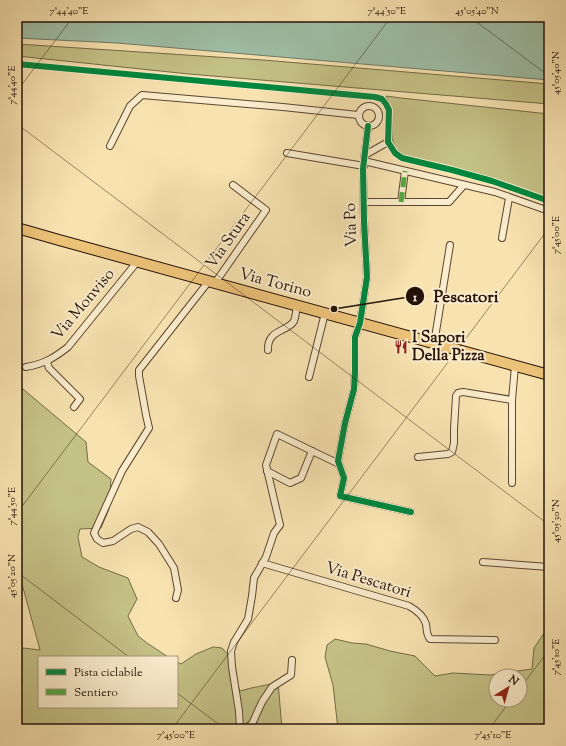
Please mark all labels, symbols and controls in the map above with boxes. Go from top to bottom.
text: 7°44'40"E [50,4,88,19]
text: 7°44'50"E [368,4,406,19]
text: 45°05'40"N [455,4,499,19]
text: 45°05'40"N [549,51,564,95]
text: 7°44'40"E [5,66,20,104]
street label: Via Po [340,202,364,248]
street label: Via Stura [201,207,257,274]
text: 7°45'00"E [549,216,564,254]
street label: Via Torino [236,263,314,305]
street label: Via Monviso [47,264,121,346]
callout: Pescatori [405,282,506,311]
text: Pescatori [433,286,499,310]
text: 1 [412,289,418,307]
place label: I Sapori Della Pizza [412,327,485,368]
restaurant icon: I Sapori Della Pizza [393,339,409,355]
text: 7°44'50"E [5,487,20,525]
text: 45°05'30"N [549,499,564,543]
text: 45°05'20"N [5,554,20,598]
street label: Via Pescatori [322,557,414,605]
text: 7°45'10"E [549,639,564,675]
legend [38,656,178,708]
text: Pista ciclabile [74,664,143,682]
north arrow [488,668,528,708]
text: N [504,671,522,690]
text: Sentiero [74,684,118,702]
text: 7°45'00"E [157,728,195,743]
text: 7°45'10"E [475,728,511,743]

